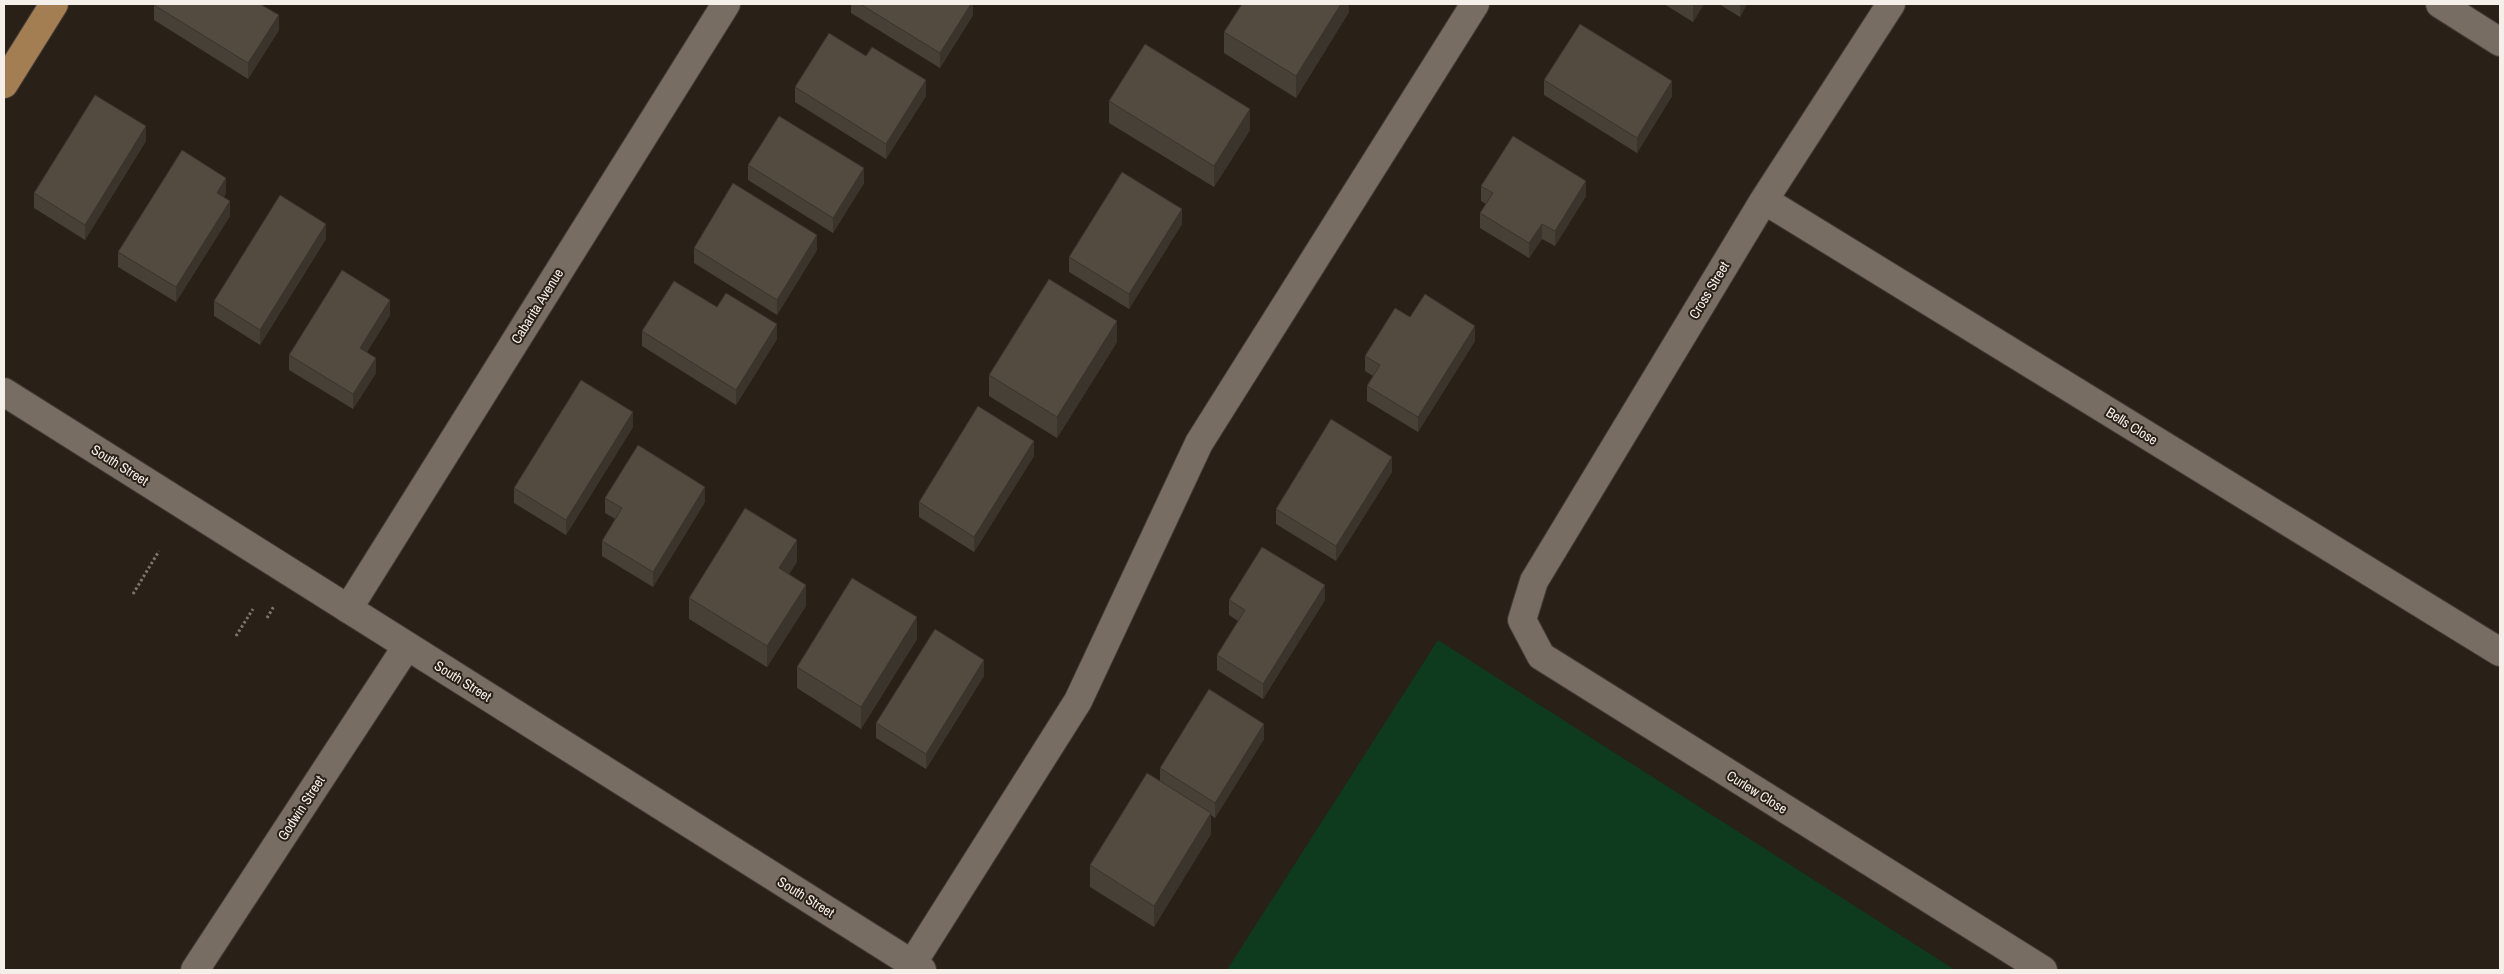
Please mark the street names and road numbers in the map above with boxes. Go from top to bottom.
street label: Cross Street [1685,258,1733,322]
street label: Cabarita Avenue [507,265,567,347]
street label: Bells Close [2103,403,2161,449]
street label: South Street [88,440,152,490]
street label: South Street [431,656,495,706]
street label: Curlew Close [1723,766,1791,818]
street label: Godwin Street [273,772,329,844]
street label: South Street [774,872,838,922]

